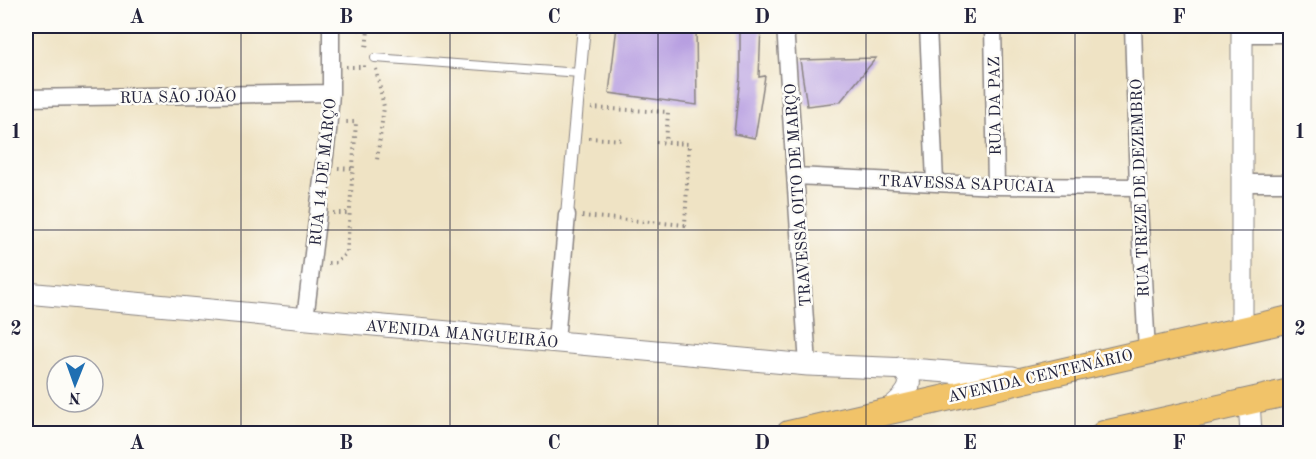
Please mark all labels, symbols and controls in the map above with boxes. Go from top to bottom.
text: A [129,8,145,28]
text: B [339,8,353,28]
text: C [547,8,561,28]
text: D [754,8,770,28]
text: E [963,8,977,28]
text: F [1172,8,1186,28]
street label: RUA DA PAZ [987,56,1005,156]
street label: RUA TREZE DE DEZEMBRO [1129,78,1153,297]
street label: TRAVESSA OITO DE MARÇO [783,83,815,307]
street label: RUA SÃO JOÃO [119,85,237,107]
street label: RUA 14 DE MARÇO [308,97,340,247]
text: 1 [10,123,22,143]
text: 1 [1294,123,1306,143]
street label: TRAVESSA SAPUCAIA [878,174,1056,196]
street label: AVENIDA MANGUEIRÃO [365,315,559,351]
text: 2 [10,320,22,340]
text: 2 [1294,320,1306,340]
street label: AVENIDA CENTENÁRIO [946,344,1134,406]
north arrow [45,354,105,414]
text: N [68,389,81,405]
text: A [129,434,145,454]
text: B [339,434,353,454]
text: C [547,434,561,454]
text: D [754,434,770,454]
text: E [963,434,977,454]
text: F [1172,434,1186,454]

